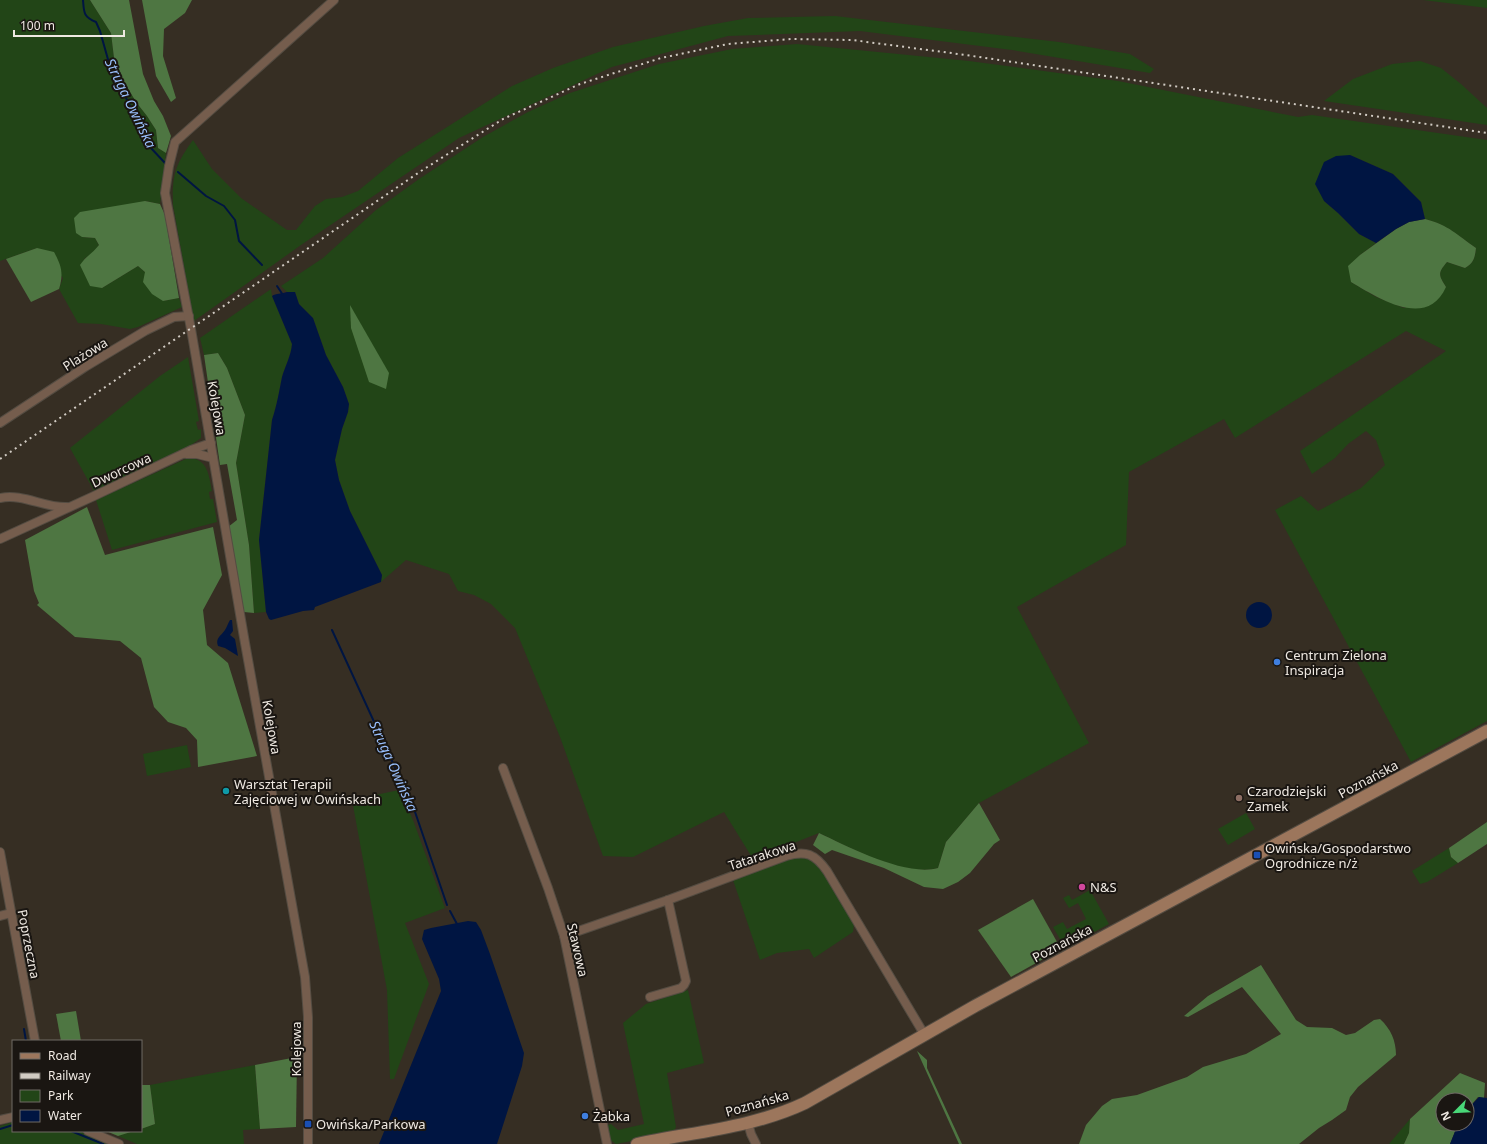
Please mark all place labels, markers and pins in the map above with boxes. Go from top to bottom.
place label: Centrum Zielona Inspiracja [1285,646,1387,679]
marker: Centrum Zielona Inspiracja [1272,657,1282,667]
place label: Warsztat Terapii Zajęciowej w Owińskach [234,775,381,808]
place label: Czarodziejski Zamek [1247,782,1326,815]
marker: Warsztat Terapii Zajęciowej w Owińskach [221,786,231,796]
marker: Czarodziejski Zamek [1234,793,1244,803]
place label: Owińska/Gospodarstwo Ogrodnicze n/ż [1265,839,1411,872]
marker: Owińska/Gospodarstwo Ogrodnicze n/ż [1252,850,1262,860]
place label: N&S [1090,878,1117,896]
marker: N&S [1077,882,1087,892]
place label: Żabka [593,1107,630,1125]
marker: Żabka [580,1111,590,1121]
place label: Owińska/Parkowa [316,1115,426,1133]
marker: Owińska/Parkowa [303,1119,313,1129]

